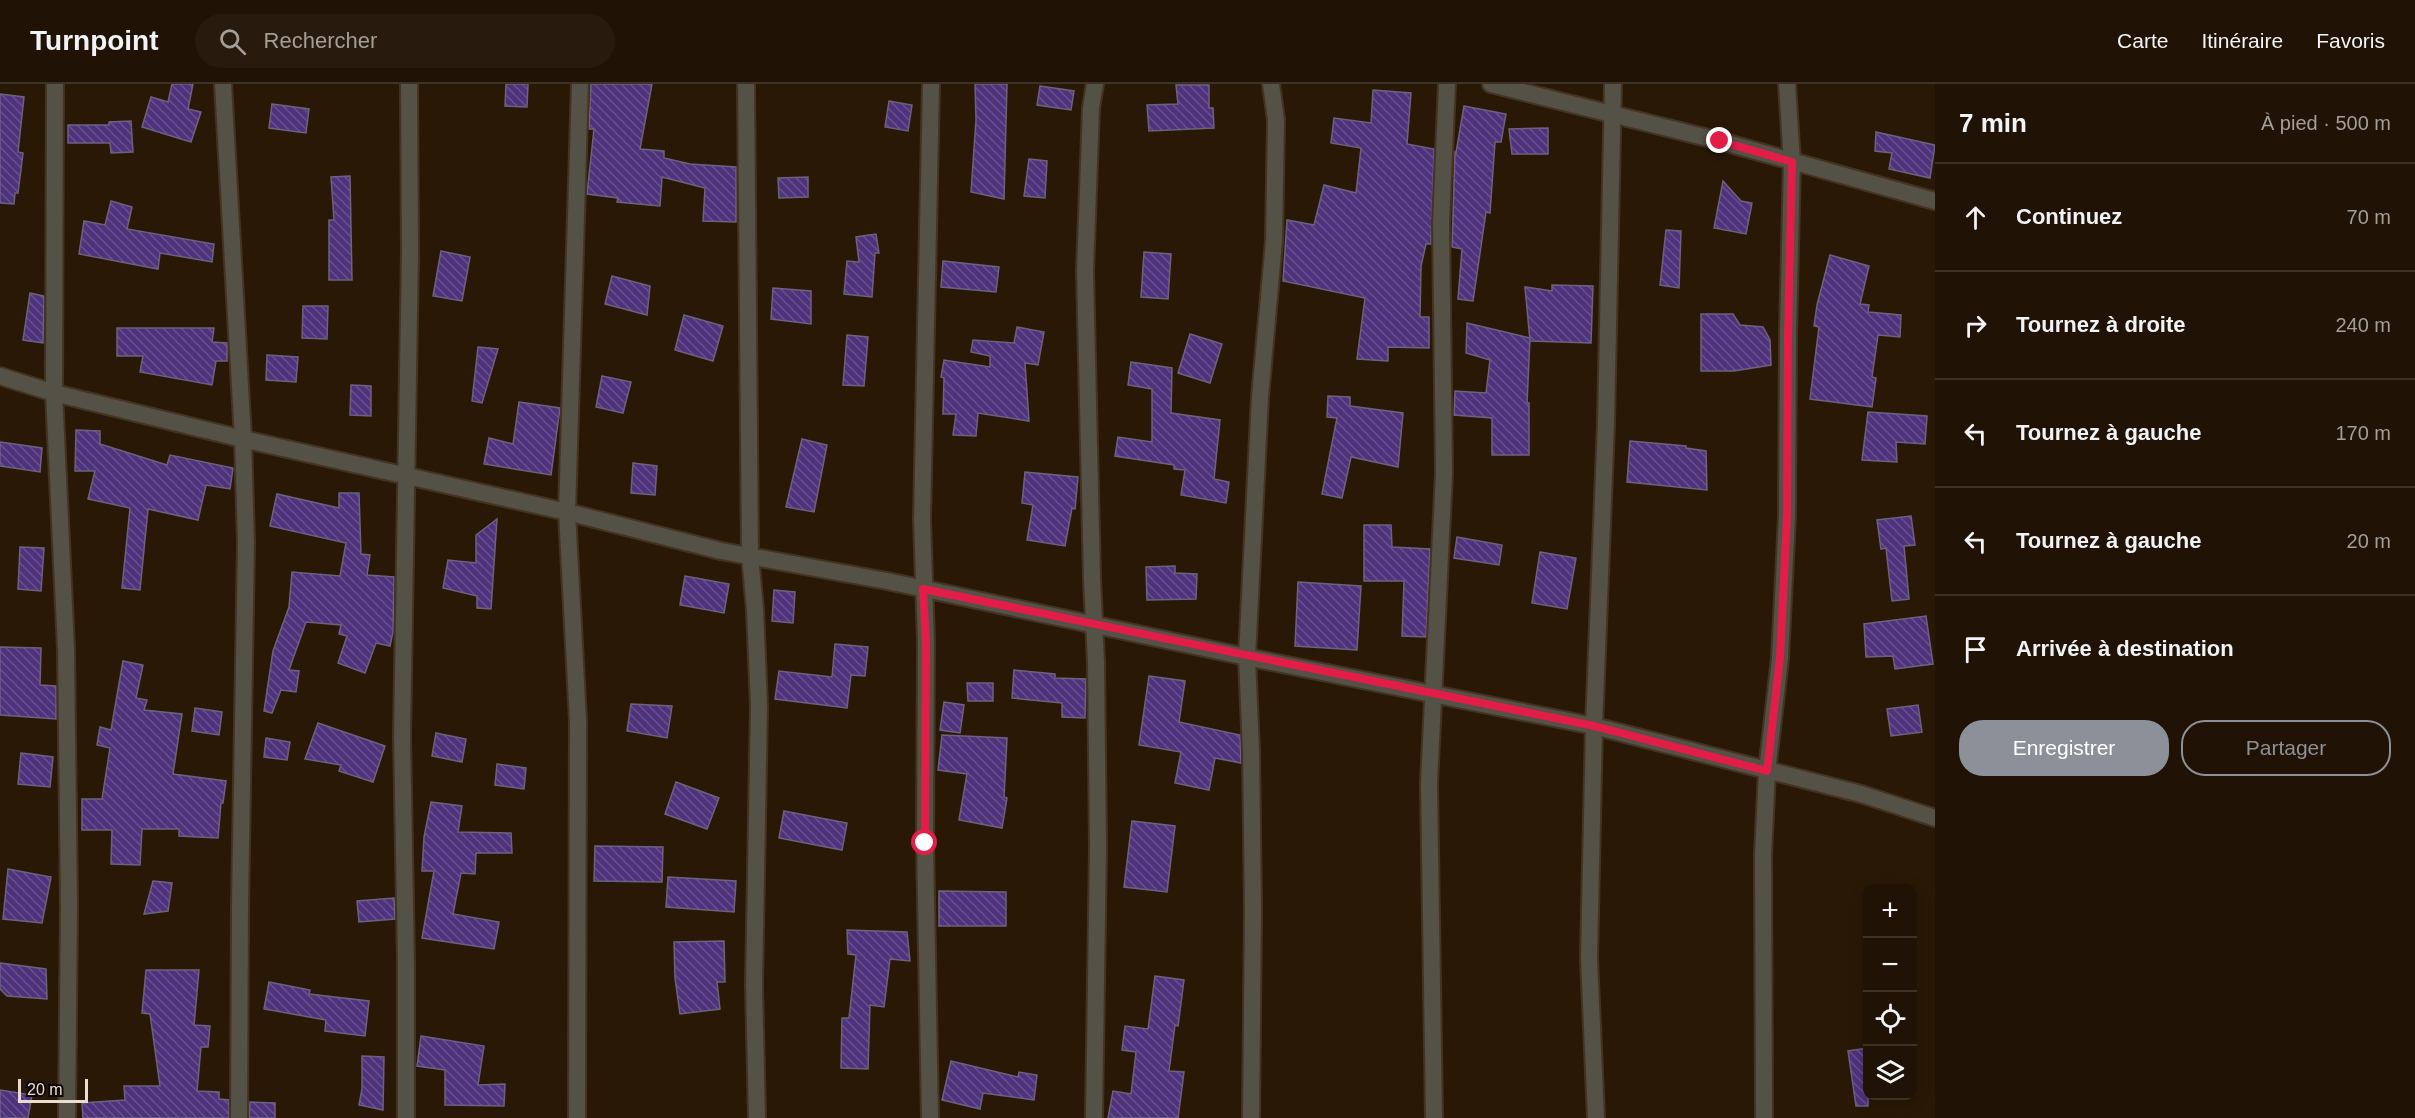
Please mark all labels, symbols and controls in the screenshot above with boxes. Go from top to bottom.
search box [195,14,615,68]
text: Turnpoint [30,25,159,56]
icon: search [216,25,249,58]
text: Rechercher [264,28,377,53]
text: Carte [2117,29,2168,52]
text: Itinéraire [2201,29,2283,52]
text: Favoris [2316,29,2385,52]
text: 7 min [1959,108,2027,138]
text: À pied · 500 m [2261,112,2391,134]
route end [1706,127,1732,153]
icon: ahead [1959,201,1992,234]
text: Continuez [2016,204,2122,229]
text: 70 m [2347,206,2391,228]
icon: right [1959,309,1992,342]
text: Tournez à droite [2016,312,2186,337]
text: 240 m [2335,314,2391,336]
icon: left [1959,417,1992,450]
text: Tournez à gauche [2016,420,2201,445]
text: 170 m [2335,422,2391,444]
icon: left [1959,525,1992,558]
text: Tournez à gauche [2016,528,2201,553]
text: 20 m [2347,530,2391,552]
icon: arrive [1959,633,1992,666]
text: Arrivée à destination [2016,636,2234,661]
button: Enregistrer [1959,720,2169,776]
button: Partager [2181,720,2391,776]
route start [911,829,937,855]
map controls [1863,884,1917,1100]
button: + [1863,884,1917,938]
button: − [1863,938,1917,992]
button: locate [1863,992,1917,1046]
button: layers [1863,1046,1917,1100]
scale bar [18,1076,88,1104]
text: 20 m [27,1081,63,1098]

